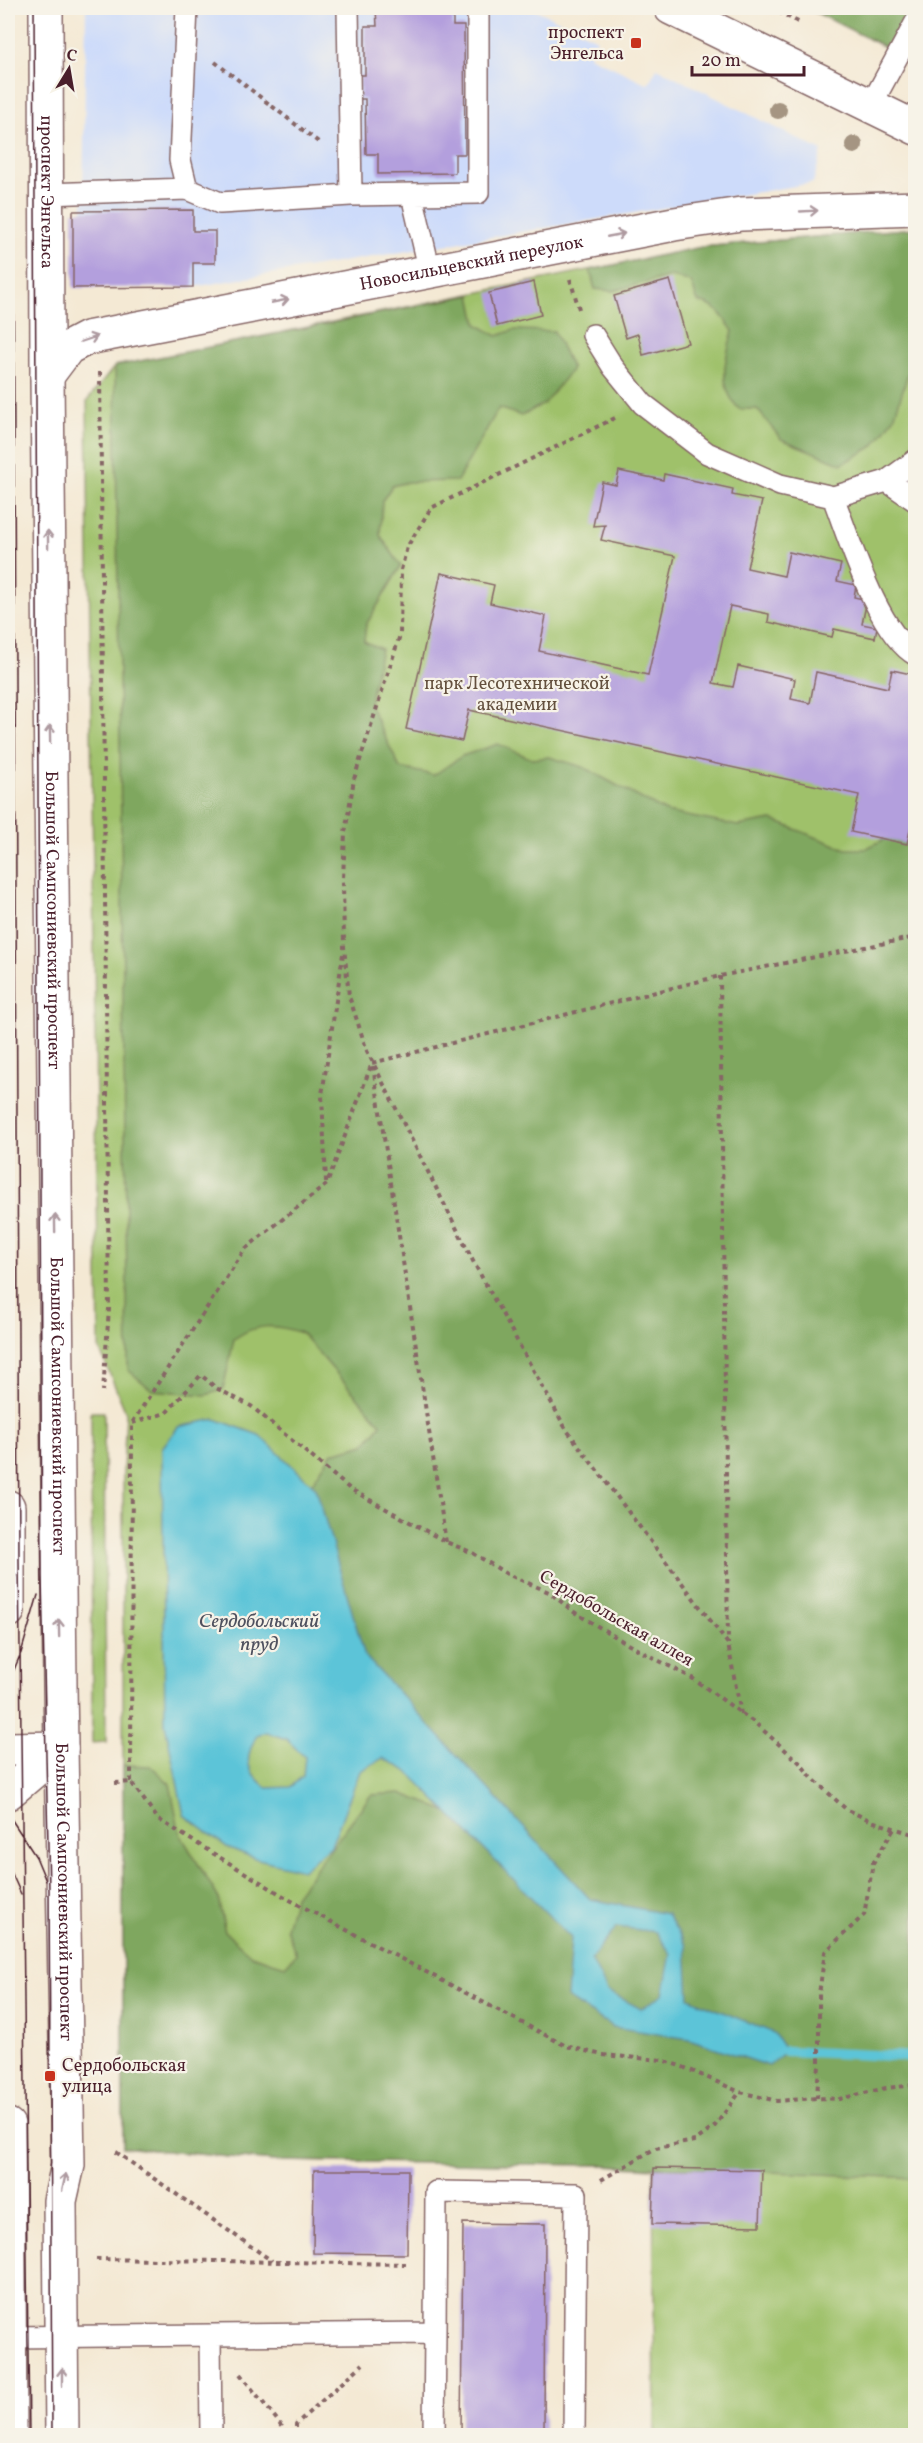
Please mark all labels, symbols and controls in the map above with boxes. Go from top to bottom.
place label: проспект Энгельса [548,21,624,67]
marker: проспект Энгельса [629,36,643,50]
north arrow [39,39,99,99]
scale bar [692,39,804,77]
text: С [64,44,79,68]
text: 20 m [701,49,741,74]
street label: проспект Энгельса [34,115,59,269]
one-way arrow [799,205,819,216]
street label: Новосильцевский переулок [357,229,586,297]
one-way arrow [606,229,625,240]
one-way arrow [270,295,290,306]
one-way arrow [79,333,98,344]
one-way arrow [43,529,54,549]
park label: парк Лесотехнической академии [424,672,610,718]
one-way arrow [45,724,56,744]
street label: Большой Сампсониевский проспект [38,771,66,1069]
one-way arrow [49,1213,61,1233]
street label: Большой Сампсониевский проспект [43,1257,71,1555]
street label: Сердобольская аллея [534,1565,698,1673]
water label: Сердобольский пруд [199,1608,319,1659]
one-way arrow [54,1618,65,1638]
street label: Большой Сампсониевский проспект [48,1742,78,2041]
place label: Сердобольская улица [62,2054,186,2100]
marker: Сердобольская улица [43,2069,57,2083]
one-way arrow [59,2173,71,2192]
one-way arrow [56,2368,68,2388]

